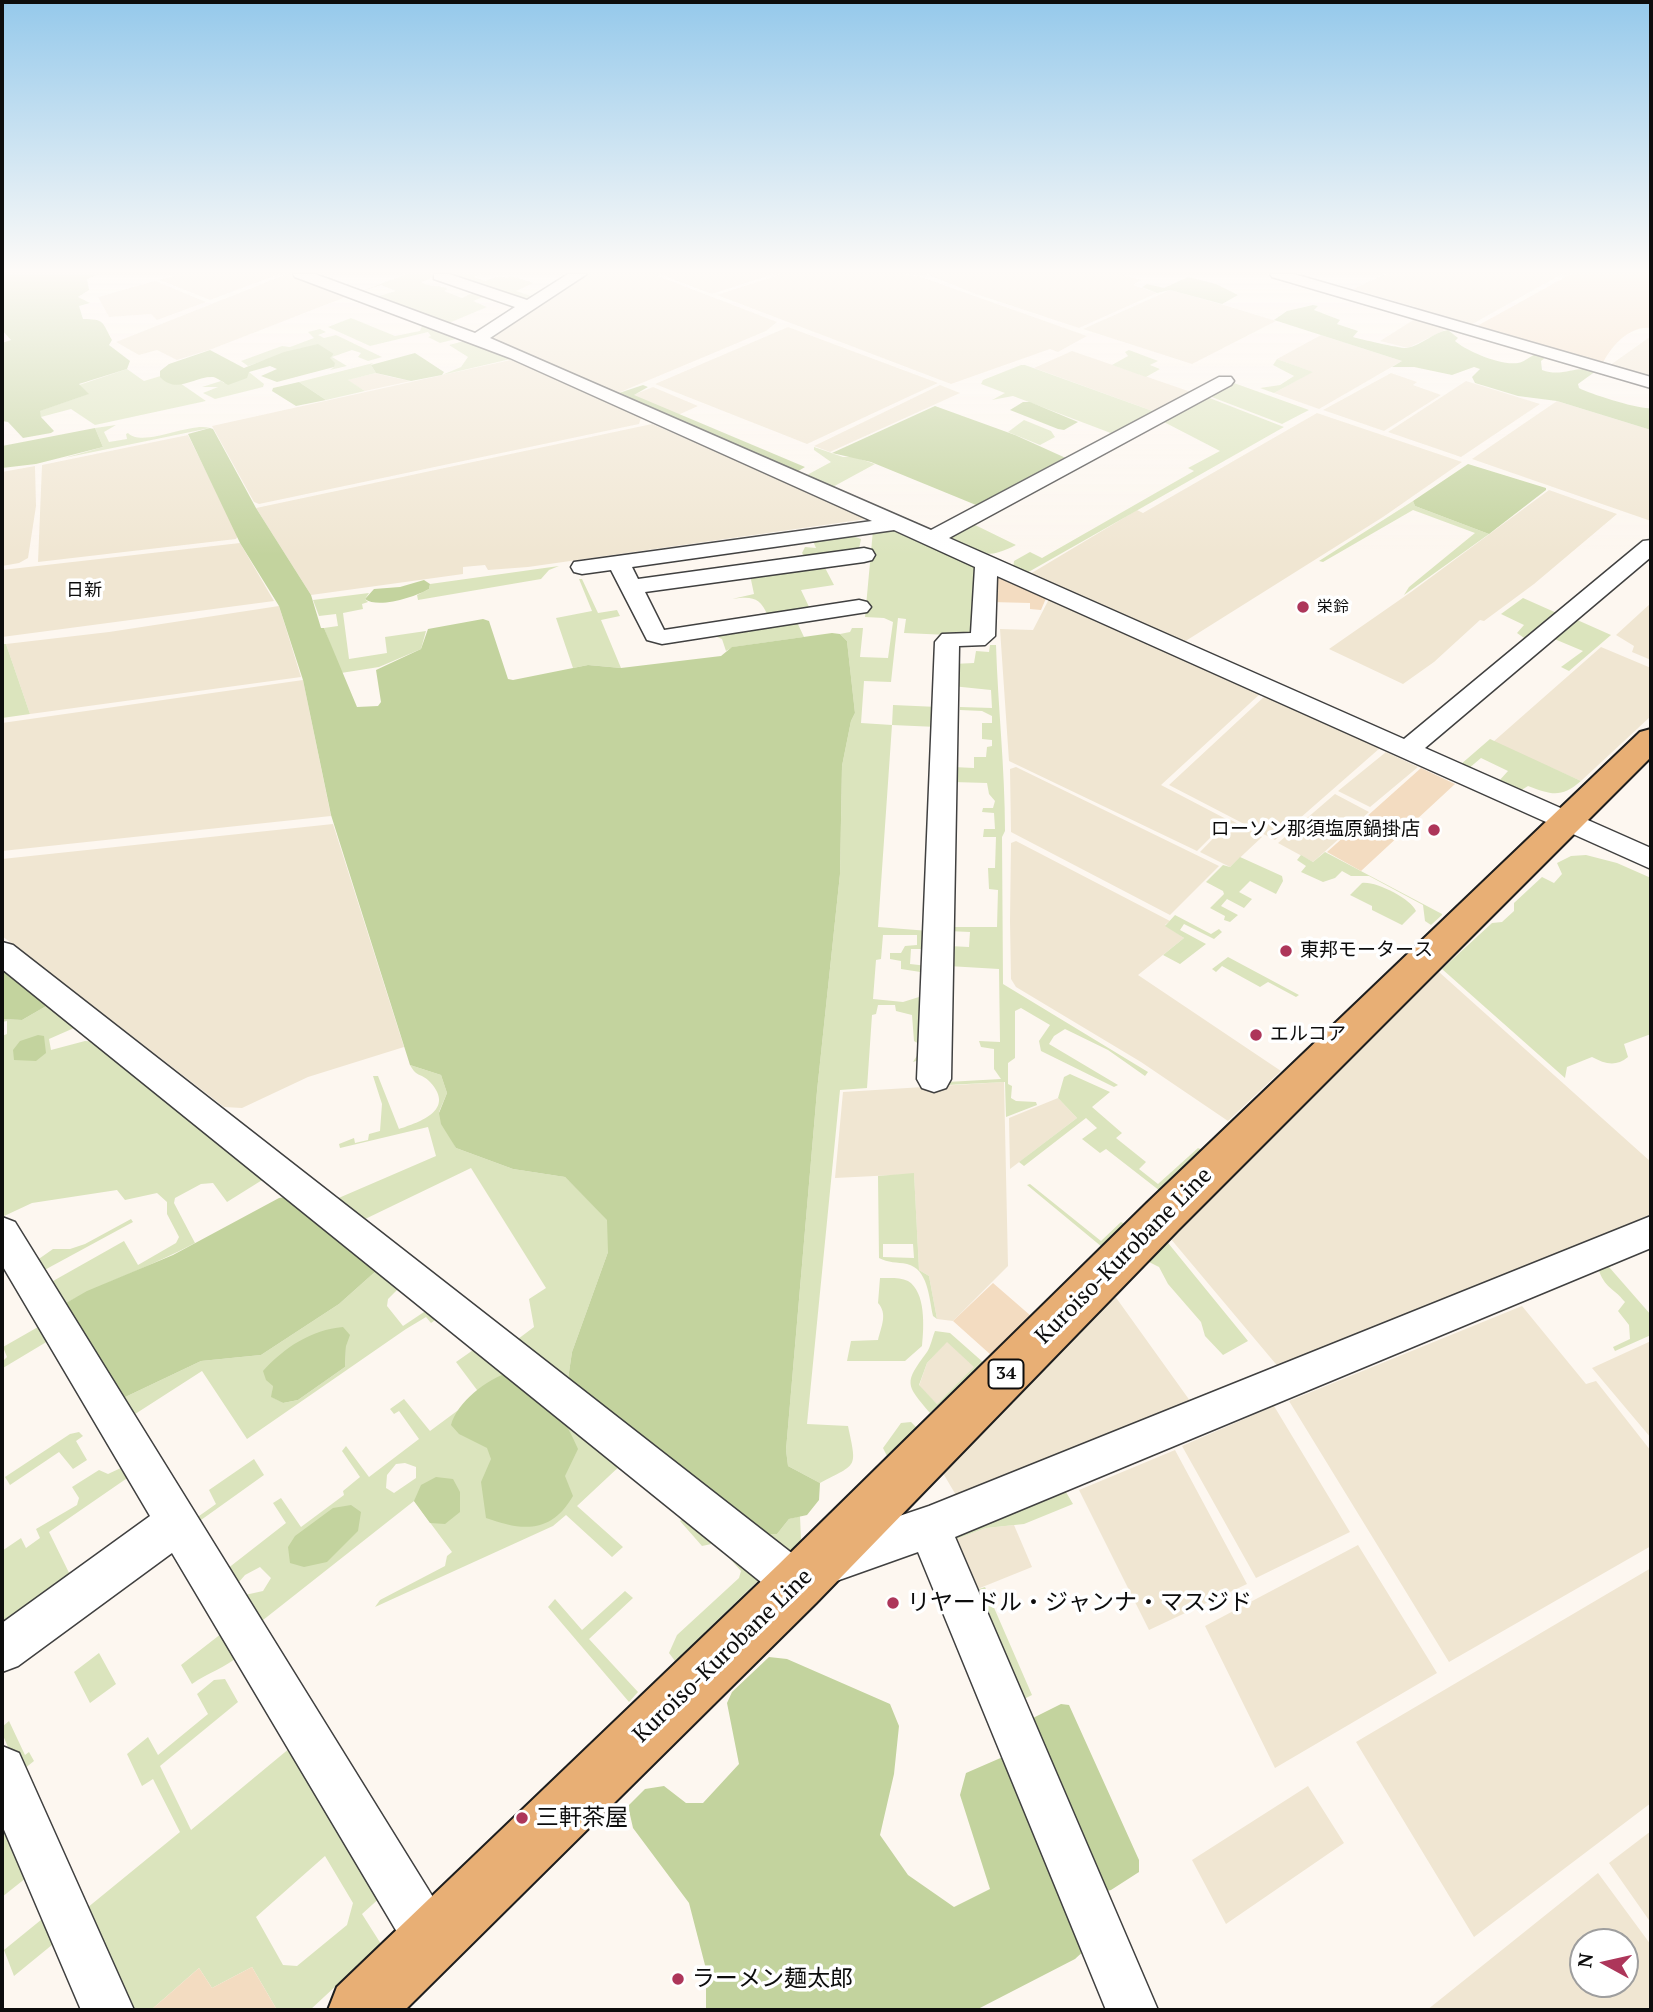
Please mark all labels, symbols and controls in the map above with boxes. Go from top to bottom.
district label: 日新 [66,580,102,602]
place label: 栄鈴 [1317,597,1349,617]
marker: 栄鈴 [1295,599,1311,615]
place label: ローソン那須塩原鍋掛店 [1211,819,1420,841]
marker: ローソン那須塩原鍋掛店 [1426,822,1442,838]
place label: 東邦モータース [1300,940,1433,962]
marker: 東邦モータース [1278,943,1294,959]
place label: エルコア [1270,1024,1346,1046]
marker: エルコア [1248,1027,1264,1043]
street label: Kuroiso-Kurobane Line [1030,1162,1218,1350]
road number: 34 [988,1359,1024,1388]
street label: Kuroiso-Kurobane Line [628,1563,818,1749]
place label: リヤードル・ジャンナ・マスジド [907,1589,1252,1617]
marker: リヤードル・ジャンナ・マスジド [885,1595,901,1611]
place label: 三軒茶屋 [536,1804,628,1832]
marker: 三軒茶屋 [514,1810,530,1826]
north arrow [1569,1928,1639,1998]
text: N [1571,1951,1598,1969]
place label: ラーメン麺太郎 [692,1965,853,1993]
marker: ラーメン麺太郎 [670,1971,686,1987]

